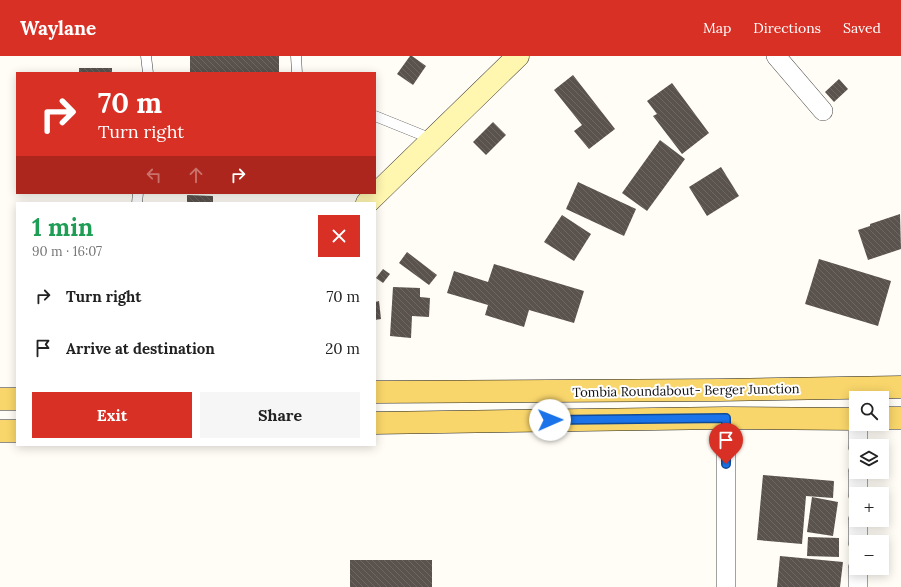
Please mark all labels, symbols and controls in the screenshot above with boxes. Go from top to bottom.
text: Waylane [20,16,96,40]
text: Map [703,19,731,37]
text: Directions [753,19,821,37]
text: Saved [843,19,881,37]
text: 70 m [98,85,162,121]
icon: right [32,88,84,140]
text: Turn right [98,120,184,143]
icon: left [143,164,165,186]
icon: ahead [185,164,207,186]
icon: right [227,164,249,186]
text: 1 min [32,212,93,243]
button: close [318,215,360,257]
text: 90 m · 16:07 [32,243,102,260]
icon: right [32,285,54,307]
text: Turn right [66,287,142,306]
text: 70 m [326,287,360,306]
icon: arrive [32,337,54,359]
text: Arrive at destination [66,339,215,358]
text: 20 m [325,339,360,358]
street label: Tombia Roundabout- Berger Junction [572,380,800,401]
map controls [849,391,889,575]
button: search [849,391,889,431]
button: Exit [32,392,192,438]
button: Share [200,392,360,438]
position arrow [529,399,571,441]
pin [709,423,743,464]
icon: arrive [715,429,737,451]
button: layers [849,439,889,479]
button: + [849,487,889,527]
button: − [849,535,889,575]

